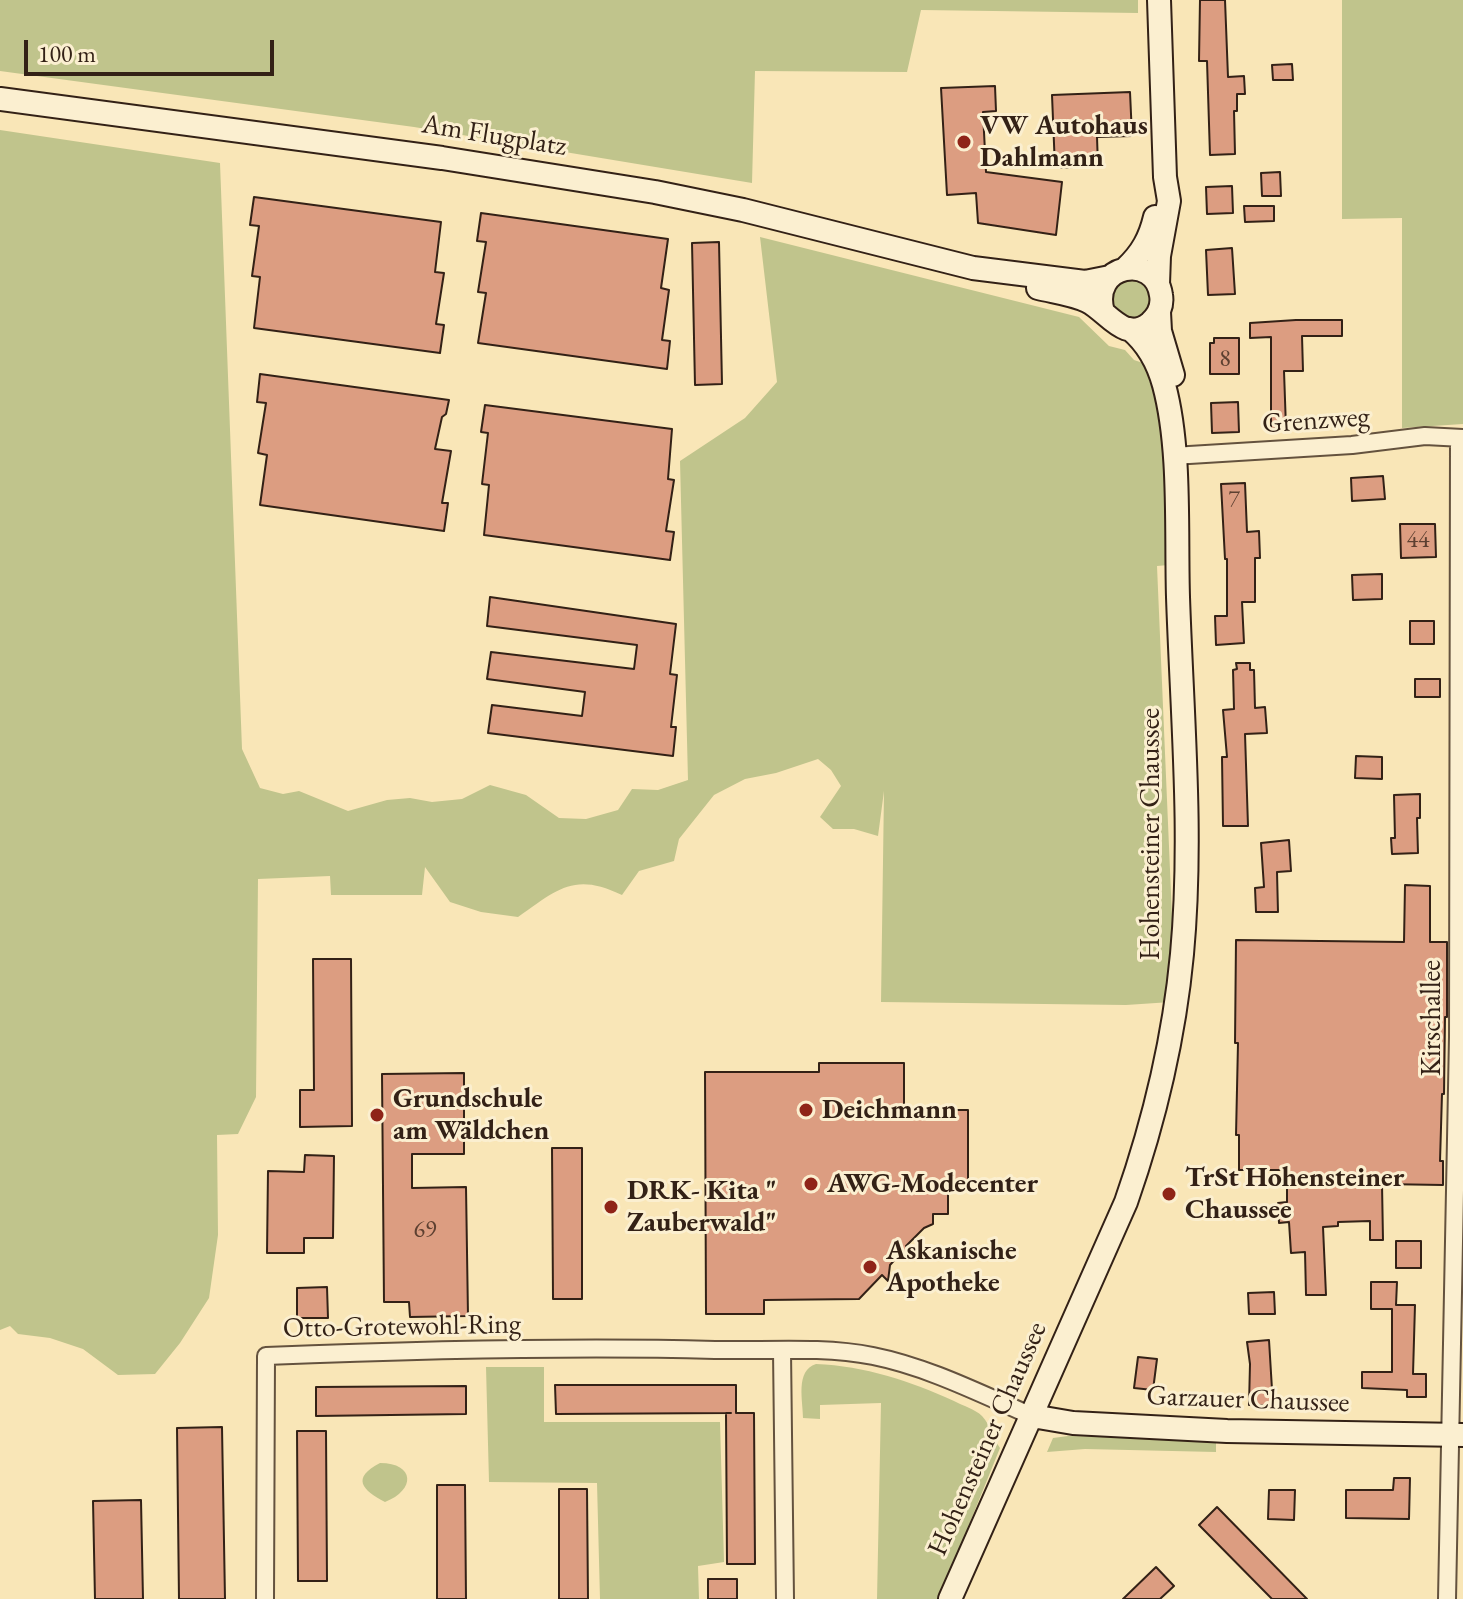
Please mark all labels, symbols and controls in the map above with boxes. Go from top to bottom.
scale bar [28,24,278,74]
text: 100 m [38,38,96,69]
street label: Am Flugplatz [419,108,569,164]
place label: VW Autohaus Dahlmann [980,109,1148,175]
marker: VW Autohaus Dahlmann [955,133,973,151]
house number: 8 [1219,345,1231,373]
street label: Grenzweg [1261,400,1371,442]
house number: 7 [1228,486,1240,514]
house number: 44 [1406,526,1430,554]
street label: Hohensteiner Chaussee [1134,708,1168,960]
street label: Kirschallee [1415,960,1449,1076]
place label: Grundschule am Wäldchen [393,1082,549,1148]
place label: Deichmann [822,1093,957,1127]
marker: Deichmann [797,1101,815,1119]
marker: Grundschule am Wäldchen [368,1106,386,1124]
place label: TrSt Hohensteiner Chaussee [1185,1161,1404,1227]
place label: AWG-Modecenter [827,1167,1038,1201]
place label: DRK- Kita " Zauberwald" [627,1174,777,1240]
marker: AWG-Modecenter [802,1175,820,1193]
marker: TrSt Hohensteiner Chaussee [1160,1185,1178,1203]
marker: DRK- Kita " Zauberwald" [602,1198,620,1216]
house number: 69 [413,1216,437,1244]
place label: Askanische Apotheke [886,1234,1017,1300]
marker: Askanische Apotheke [861,1258,879,1276]
street label: Otto-Grotewohl-Ring [283,1308,521,1346]
street label: Hohensteiner Chaussee [921,1317,1055,1561]
street label: Garzauer Chaussee [1146,1380,1350,1420]

